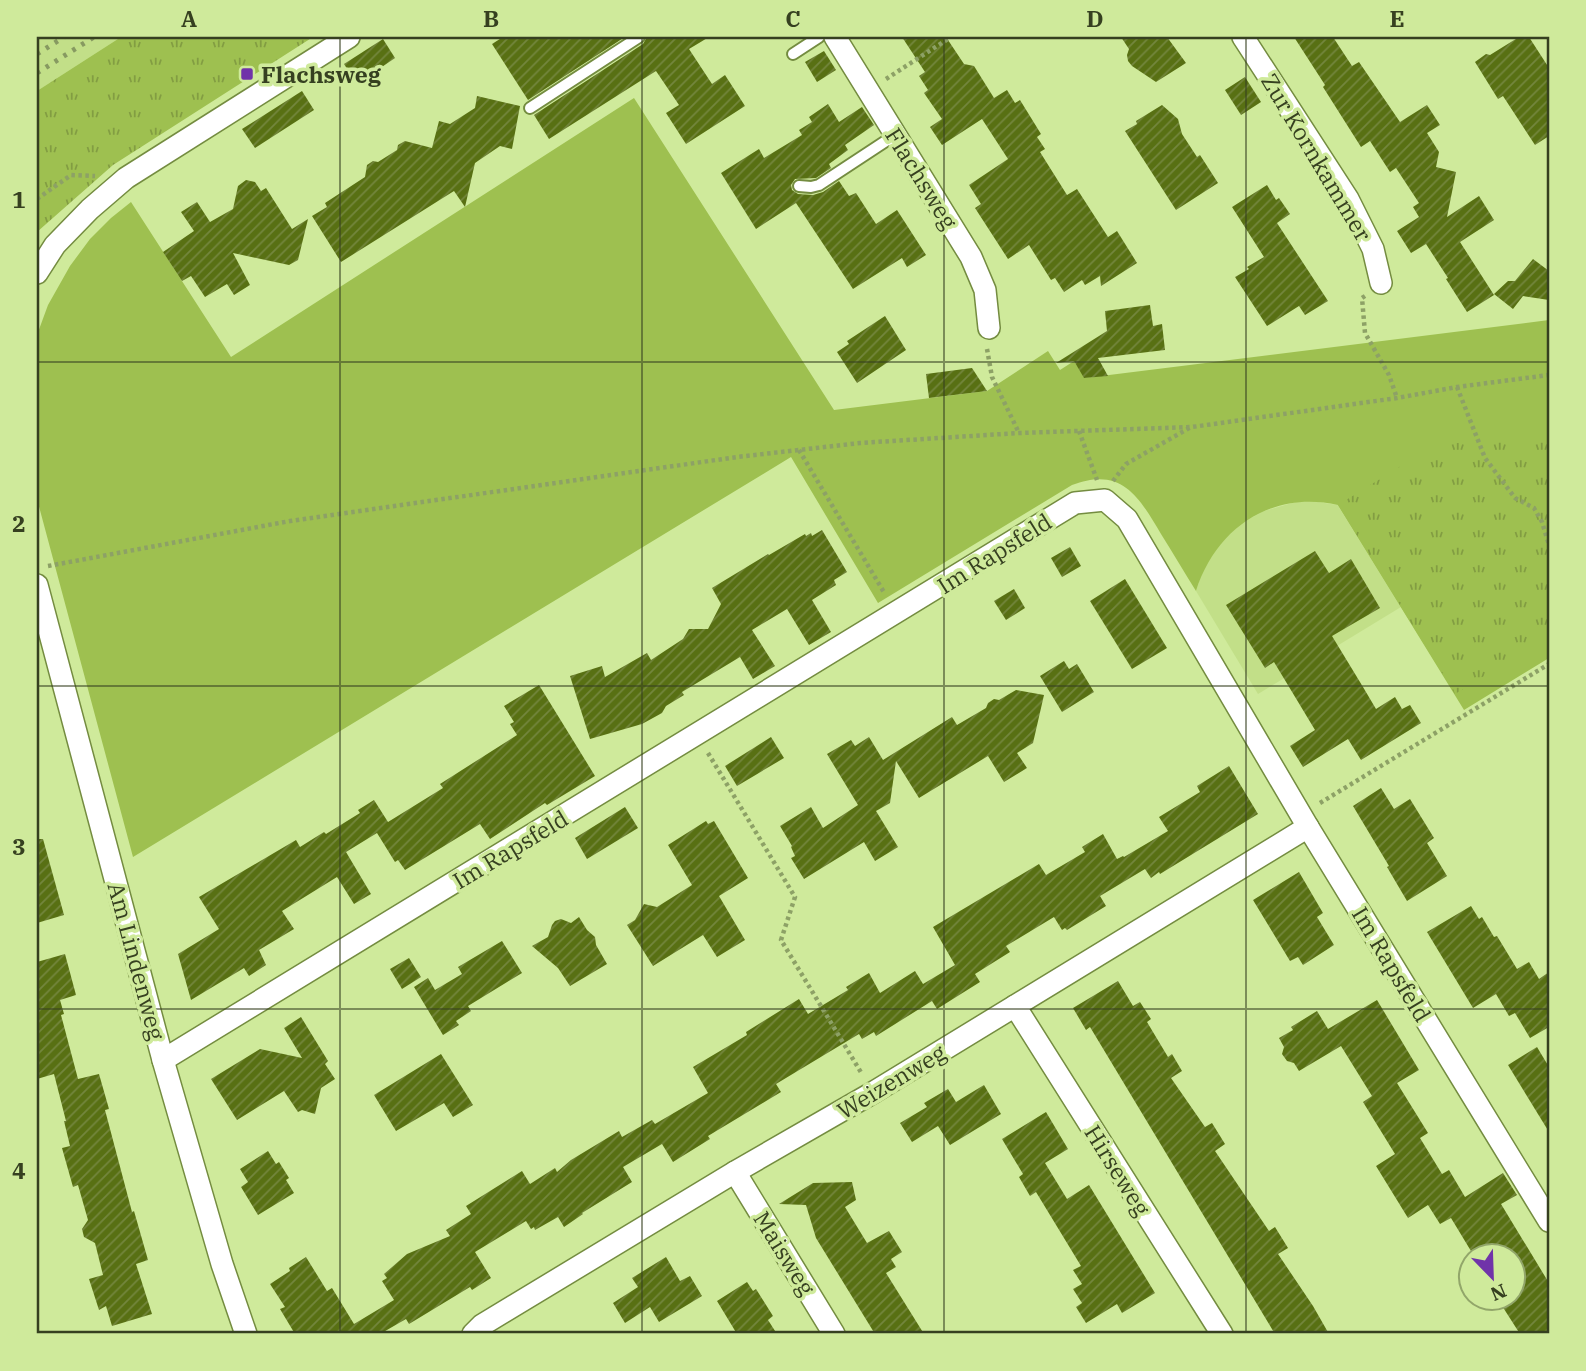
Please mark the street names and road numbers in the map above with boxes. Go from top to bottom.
street label: Zur Kornkammer [1255,68,1379,246]
street label: Flachsweg [879,122,965,235]
street label: Im Rapsfeld [931,506,1057,600]
street label: Im Rapsfeld [447,803,573,895]
street label: Am Lindenweg [102,879,173,1044]
street label: Im Rapsfeld [1346,901,1438,1027]
street label: Weizenweg [831,1037,951,1125]
street label: Hirseweg [1078,1119,1158,1221]
street label: Maisweg [747,1205,823,1301]

